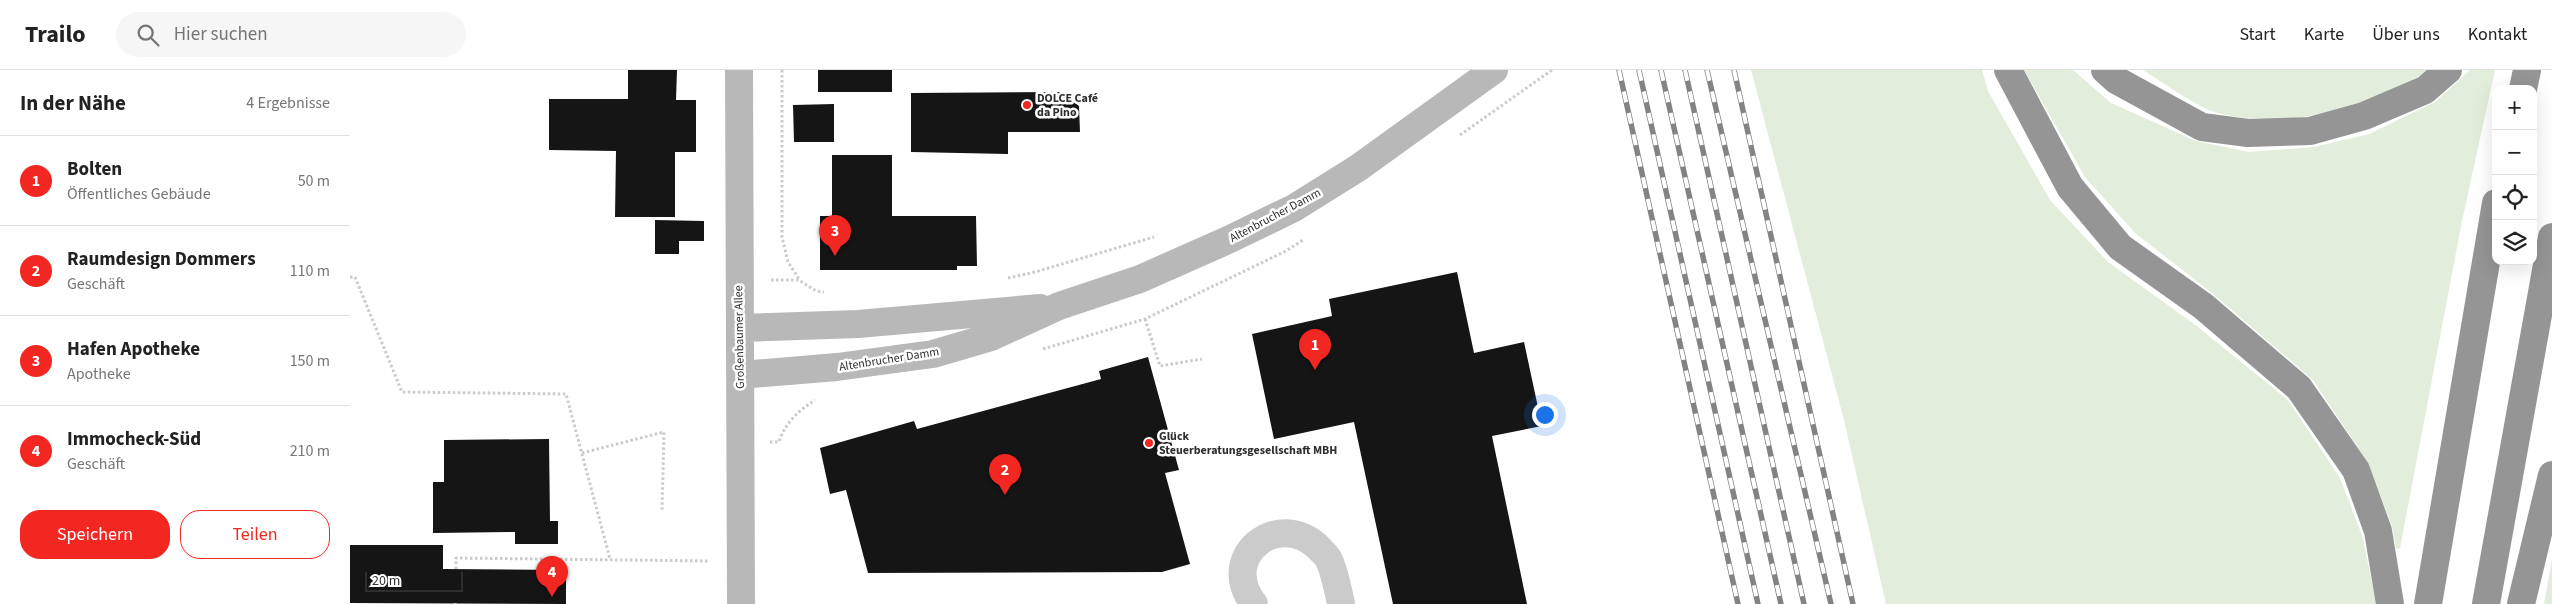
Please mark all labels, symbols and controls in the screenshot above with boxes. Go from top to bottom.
search box [116,12,466,57]
text: Trailo [25,17,86,52]
icon: search [134,21,162,49]
text: Hier suchen [174,21,268,48]
text: Start [2239,22,2276,47]
text: Karte [2304,22,2344,47]
text: Über uns [2372,22,2440,47]
text: Kontakt [2468,22,2527,47]
map controls [2492,85,2537,265]
button: + [2492,85,2537,130]
text: In der Nähe [20,88,126,118]
place label: DOLCE Café da Pino [1037,90,1098,121]
text: 4 Ergebnisse [246,92,330,114]
marker: DOLCE Café da Pino [1021,99,1033,111]
button: − [2492,130,2537,175]
text: Bolten [67,156,122,183]
text: 1 [32,170,40,192]
text: 50 m [298,170,330,192]
button: locate [2492,175,2537,220]
text: Öffentliches Gebäude [67,183,211,205]
street label: Altenbrucher Damm [1227,184,1324,247]
pin: 3 [819,215,851,256]
button: layers [2492,220,2537,265]
text: Raumdesign Dommers [67,246,256,273]
text: 2 [32,260,40,282]
text: 110 m [290,260,330,282]
text: Geschäft [67,273,125,295]
street label: Großenbaumer Allee [730,285,749,389]
pin: 1 [1299,329,1331,370]
text: Hafen Apotheke [67,336,200,363]
street label: Altenbrucher Damm [838,343,940,376]
text: 3 [32,350,40,372]
text: 150 m [290,350,330,372]
text: Apotheke [67,363,131,385]
your location [1532,402,1558,428]
text: Immocheck-Süd [67,426,201,453]
place label: Glück Steuerberatungsgesellschaft MBH [1159,428,1337,459]
marker: Glück Steuerberatungsgesellschaft MBH [1143,437,1155,449]
text: 4 [32,440,40,462]
text: 210 m [290,440,330,462]
text: Geschäft [67,453,125,475]
pin: 2 [989,454,1021,495]
button: Speichern [20,510,170,559]
button: Teilen [180,510,330,559]
pin: 4 [536,556,568,597]
scale bar [365,569,462,592]
text: 20 m [372,571,400,591]

